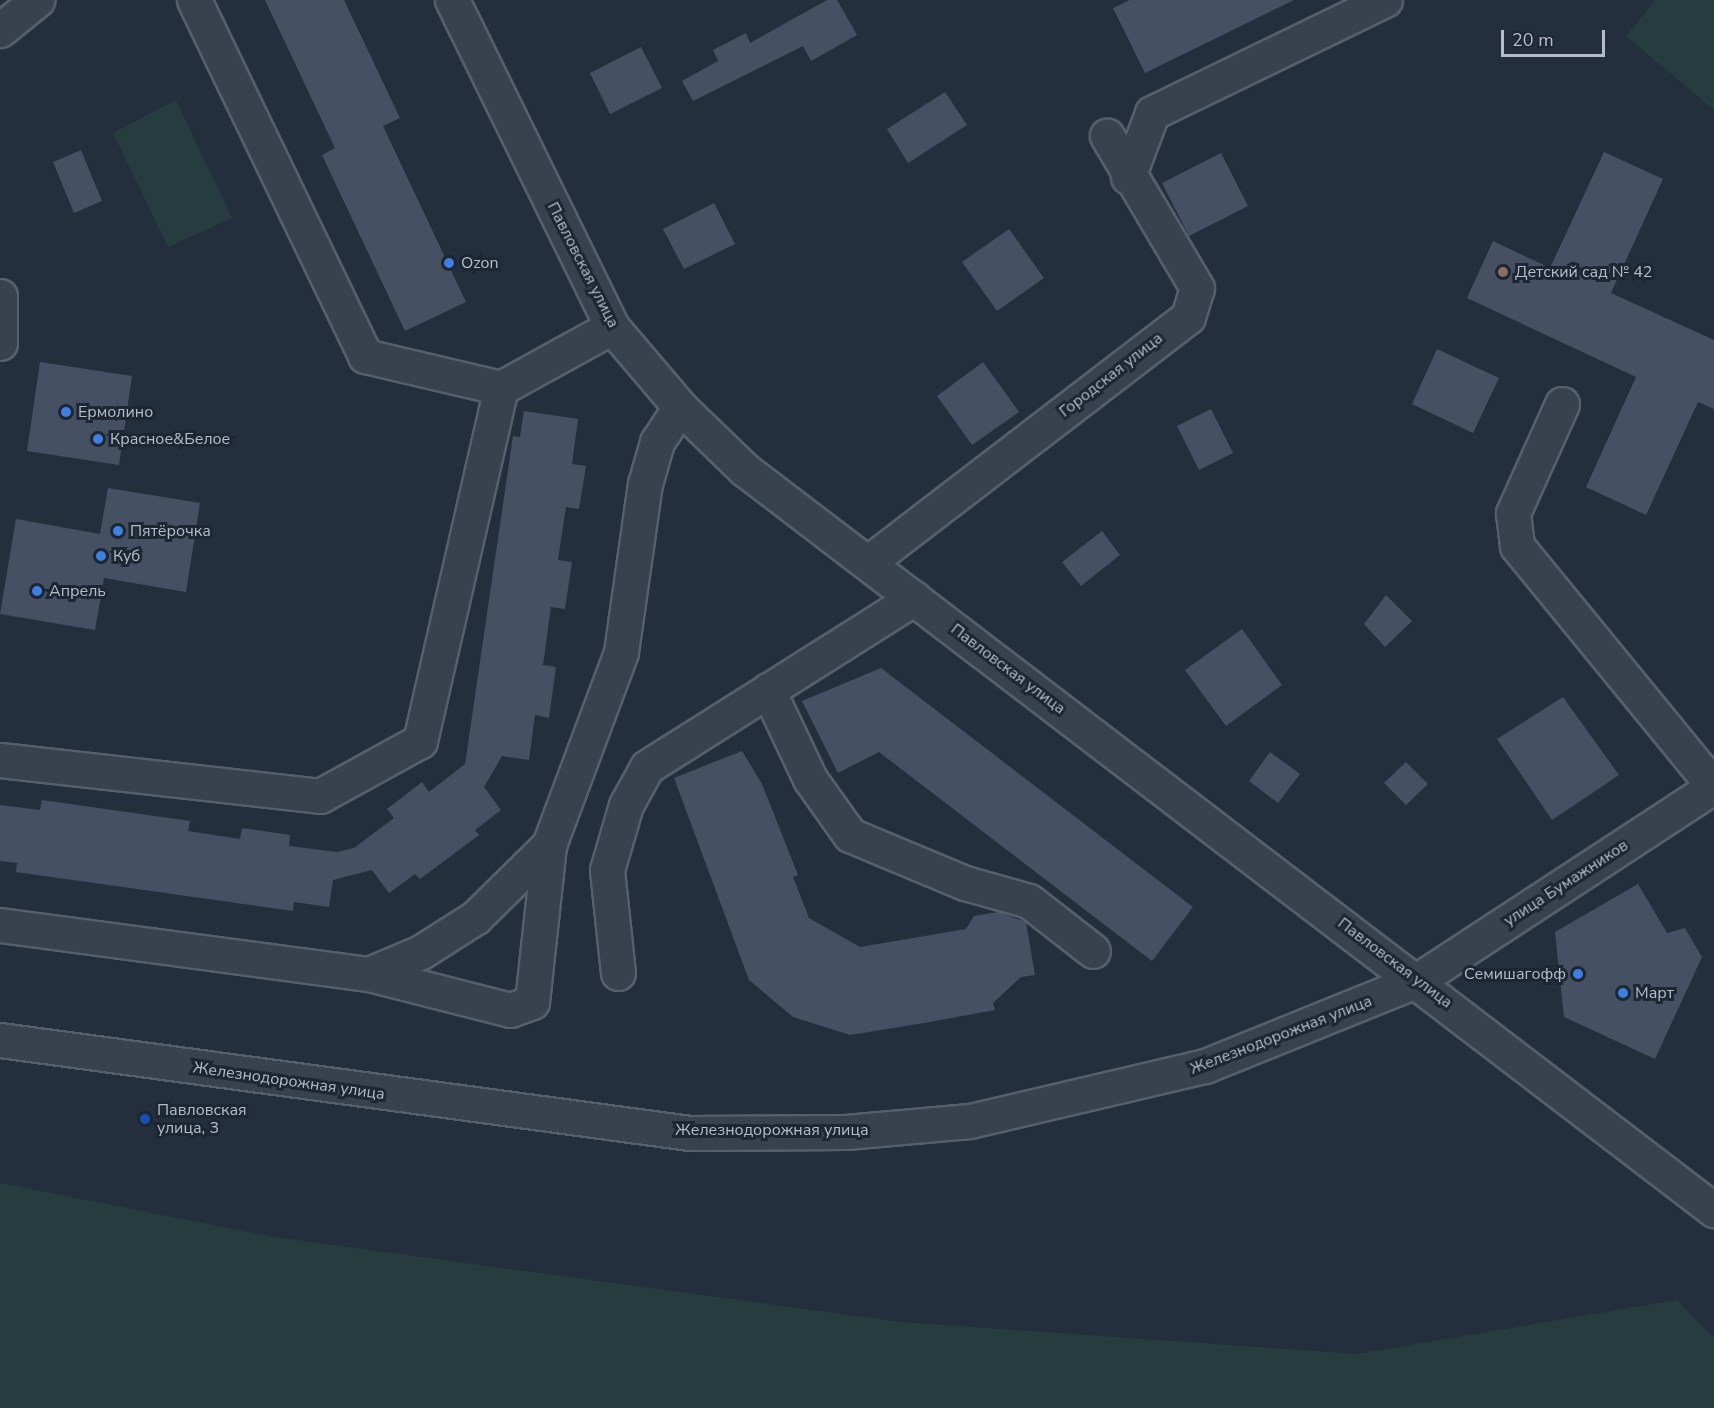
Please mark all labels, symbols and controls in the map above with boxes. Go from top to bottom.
scale bar [1504,18,1608,56]
text: 20 m [1512,28,1554,52]
street label: Павловская улица [543,199,623,331]
place label: Ozon [461,253,499,273]
marker: Ozon [442,256,456,270]
place label: Детский сад № 42 [1515,262,1652,282]
marker: Детский сад № 42 [1496,265,1510,279]
street label: Городская улица [1056,329,1166,421]
place label: Ермолино [78,402,153,422]
marker: Ермолино [59,405,73,419]
place label: Красное&Белое [110,429,230,449]
marker: Красное&Белое [91,432,105,446]
place label: Пятёрочка [130,521,211,541]
marker: Пятёрочка [111,524,125,538]
place label: Куб [113,546,140,566]
marker: Куб [94,549,108,563]
place label: Апрель [49,581,106,601]
marker: Апрель [30,584,44,598]
street label: Павловская улица [947,620,1069,718]
street label: улица Бумажников [1500,836,1632,930]
street label: Павловская улица [1334,914,1456,1012]
place label: Семишагофф [1464,964,1566,984]
marker: Семишагофф [1571,967,1585,981]
place label: Март [1635,983,1674,1003]
marker: Март [1616,986,1630,1000]
street label: Железнодорожная улица [1187,991,1375,1079]
street label: Железнодорожная улица [192,1058,386,1104]
place label: Павловская улица, 3 [157,1100,247,1138]
marker: Павловская улица, 3 [138,1112,152,1126]
street label: Железнодорожная улица [675,1120,869,1140]

